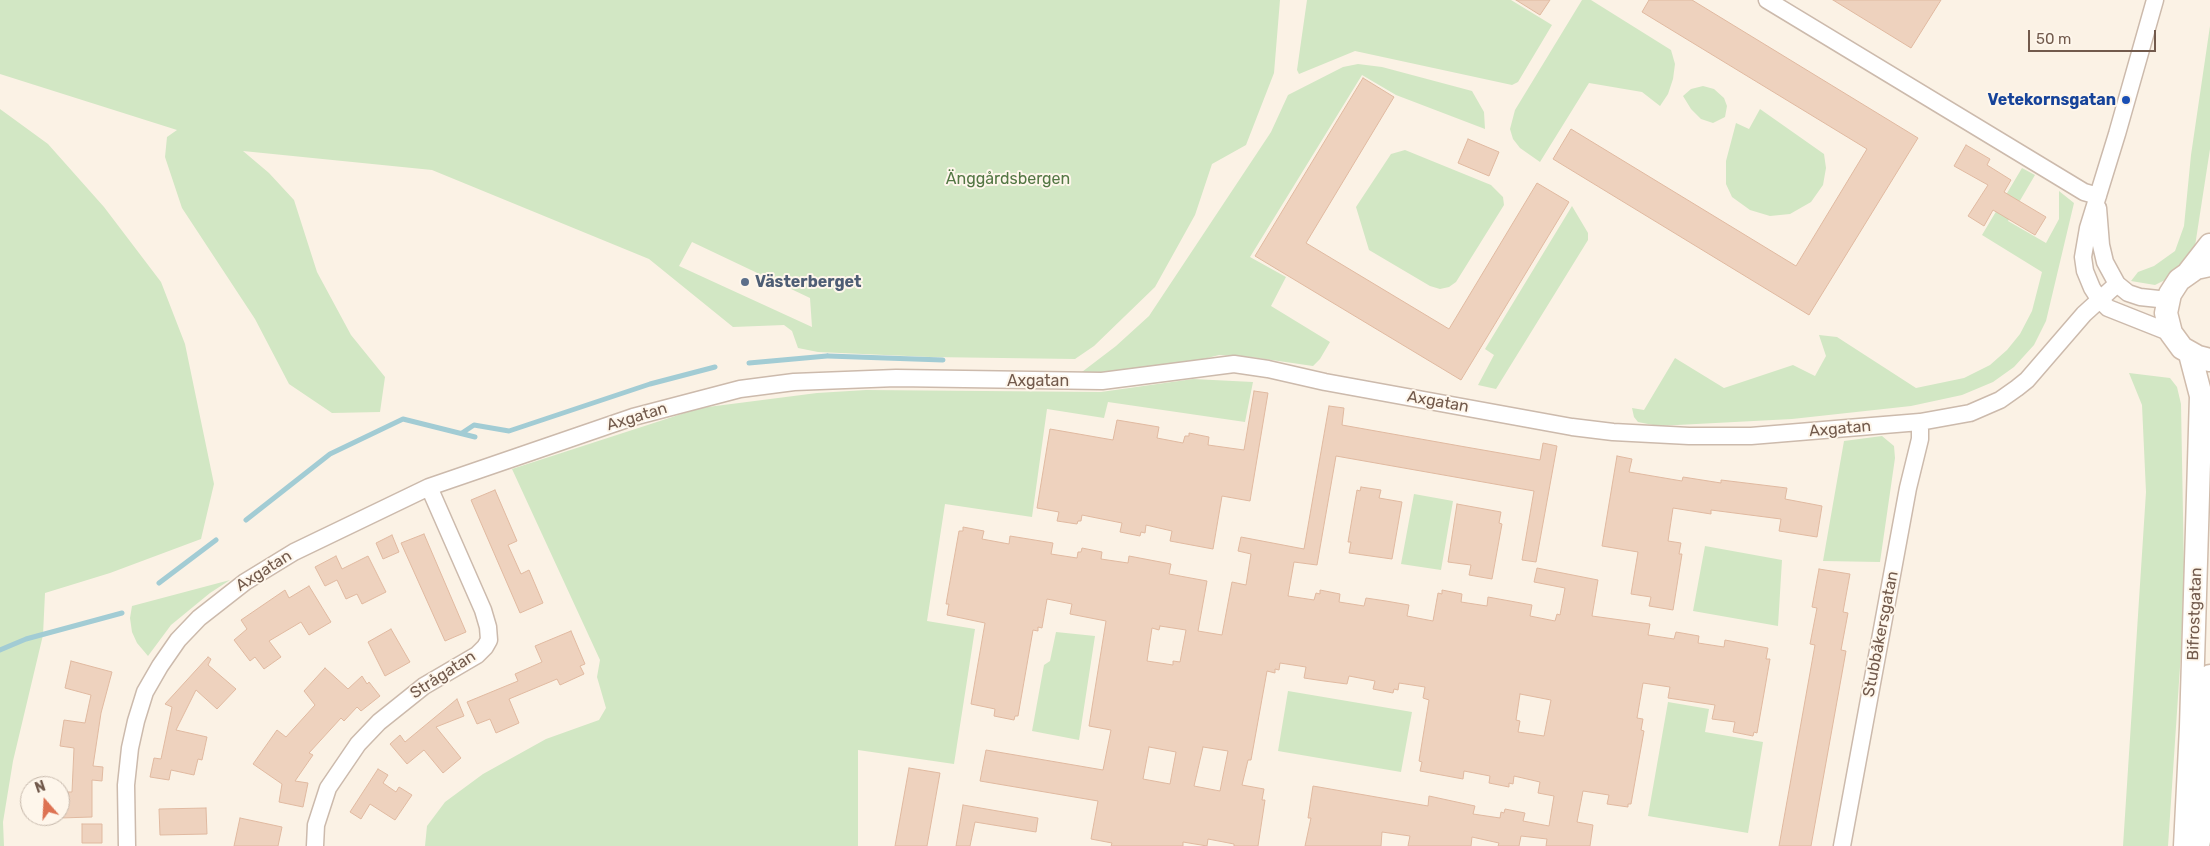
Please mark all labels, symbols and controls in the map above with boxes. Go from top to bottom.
scale bar [2030,20,2158,52]
text: 50 m [2036,30,2071,48]
place label: Vetekornsgatan [1987,90,2116,110]
marker: Vetekornsgatan [2120,94,2132,106]
park label: Änggårdsbergen [946,169,1070,189]
place label: Västerberget [755,272,862,292]
marker: Västerberget [739,276,751,288]
street label: Axgatan [1007,371,1069,391]
street label: Axgatan [1406,387,1470,417]
street label: Axgatan [604,399,670,435]
street label: Axgatan [1808,417,1872,441]
street label: Axgatan [233,546,295,596]
street label: Bifrostgatan [2184,567,2206,661]
street label: Stubbåkersgatan [1859,569,1903,699]
street label: Strågatan [407,647,479,703]
north arrow [20,776,70,826]
text: N [33,778,48,797]

